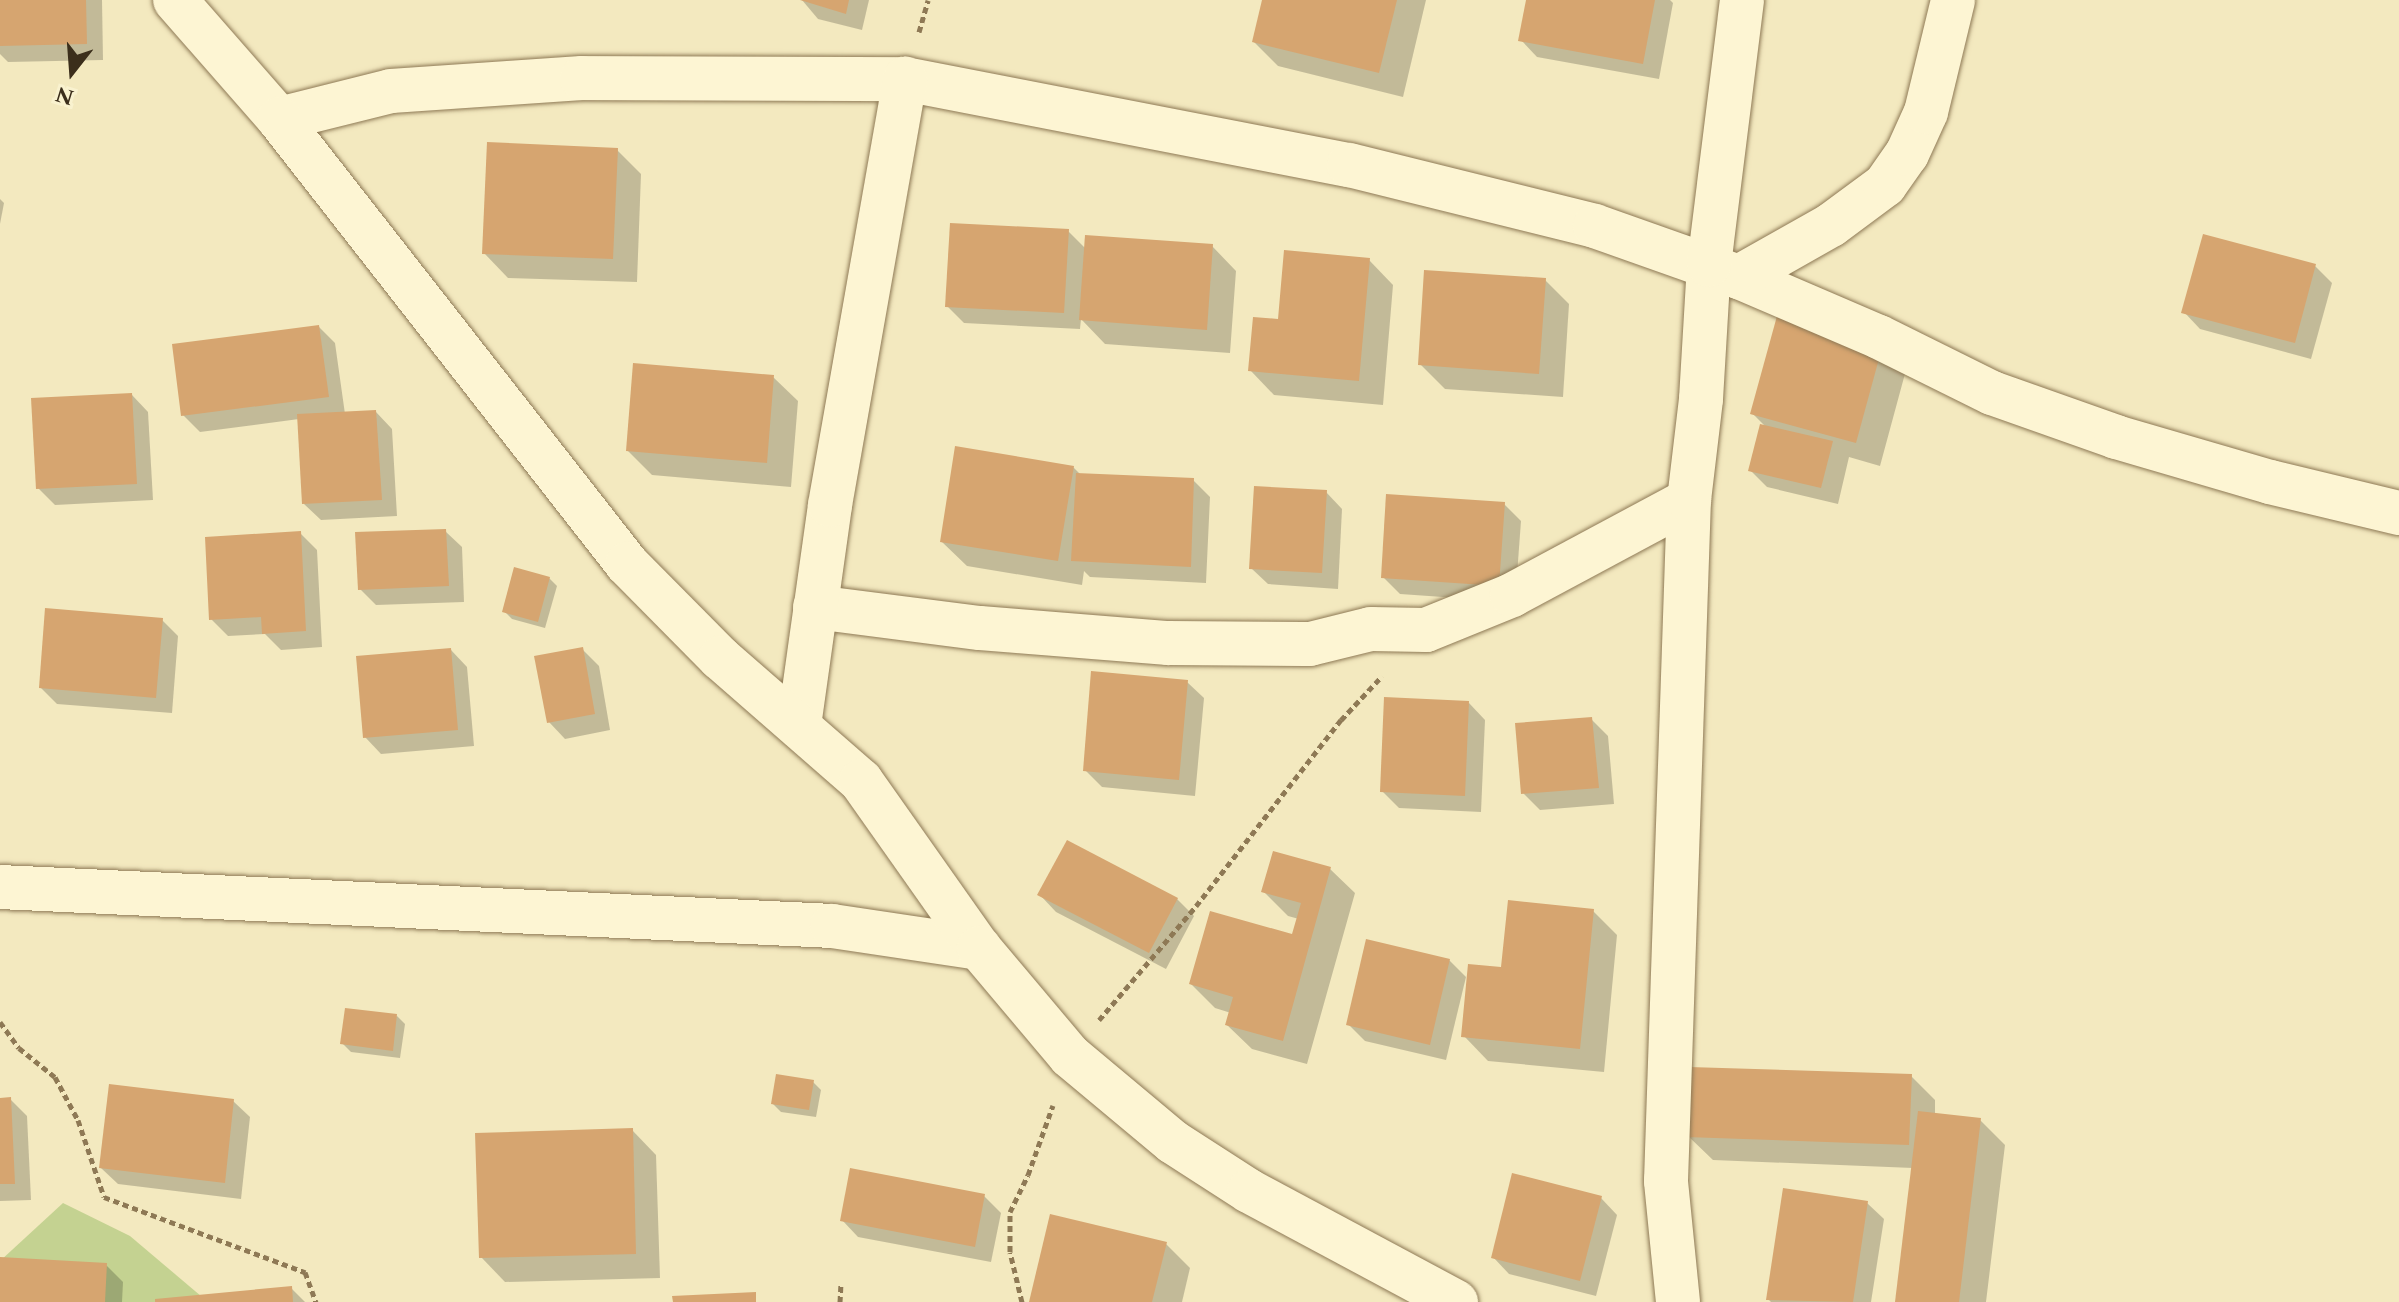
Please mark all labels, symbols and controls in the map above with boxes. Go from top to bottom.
north arrow [32,32,112,112]
text: N [51,77,78,114]

